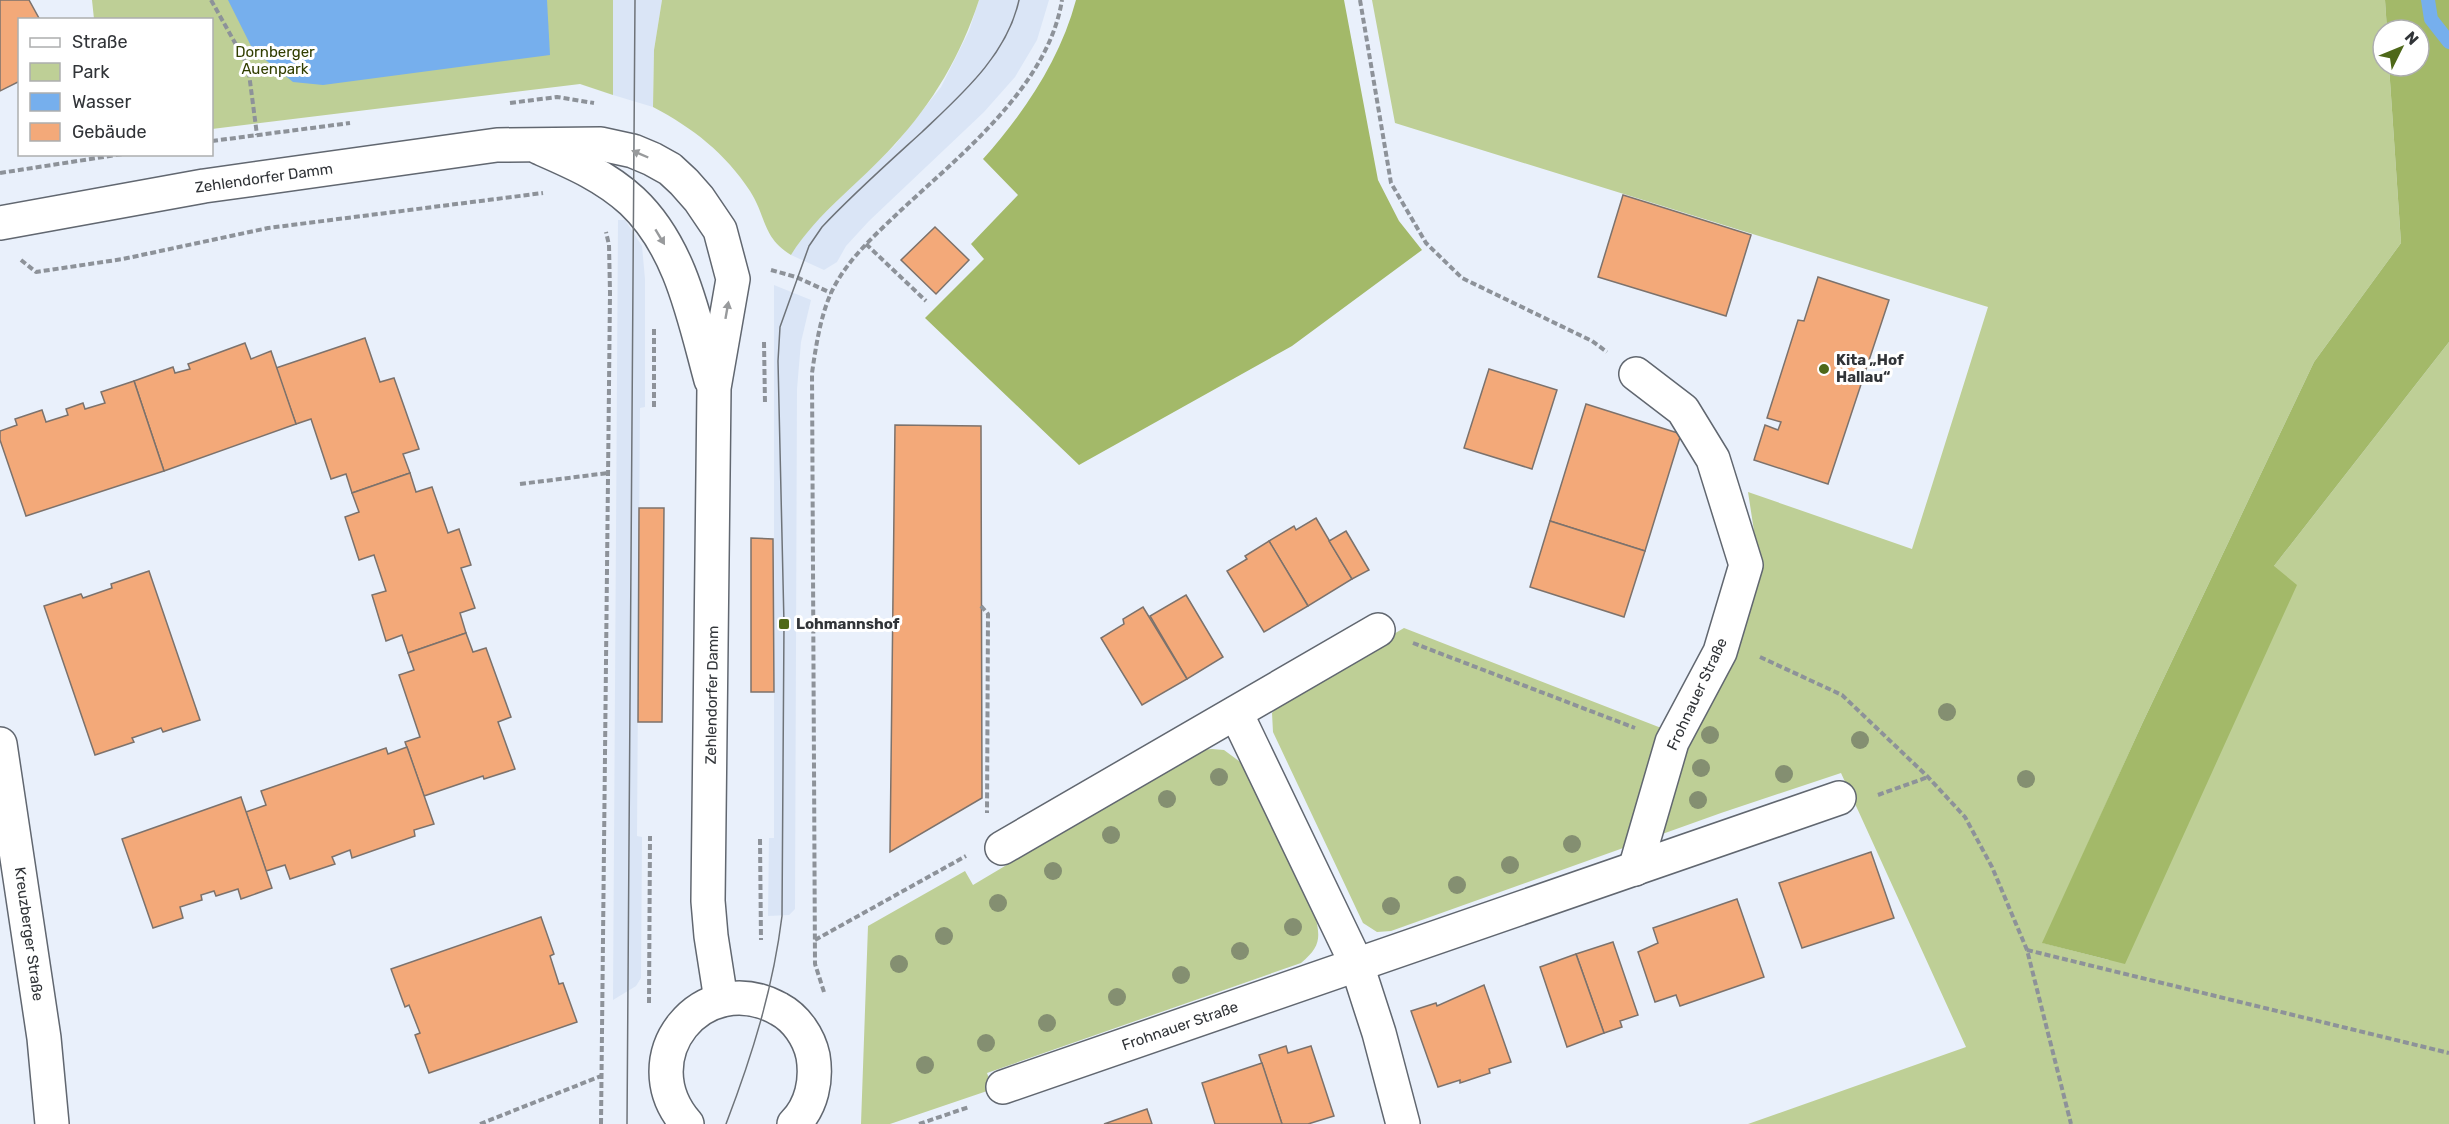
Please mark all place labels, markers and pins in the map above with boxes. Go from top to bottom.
place label: Kita „Hof Hallau“ [1836,351,1904,386]
marker: Kita „Hof Hallau“ [1817,362,1831,376]
place label: Lohmannshof [796,615,900,633]
marker: Lohmannshof [777,617,791,631]

